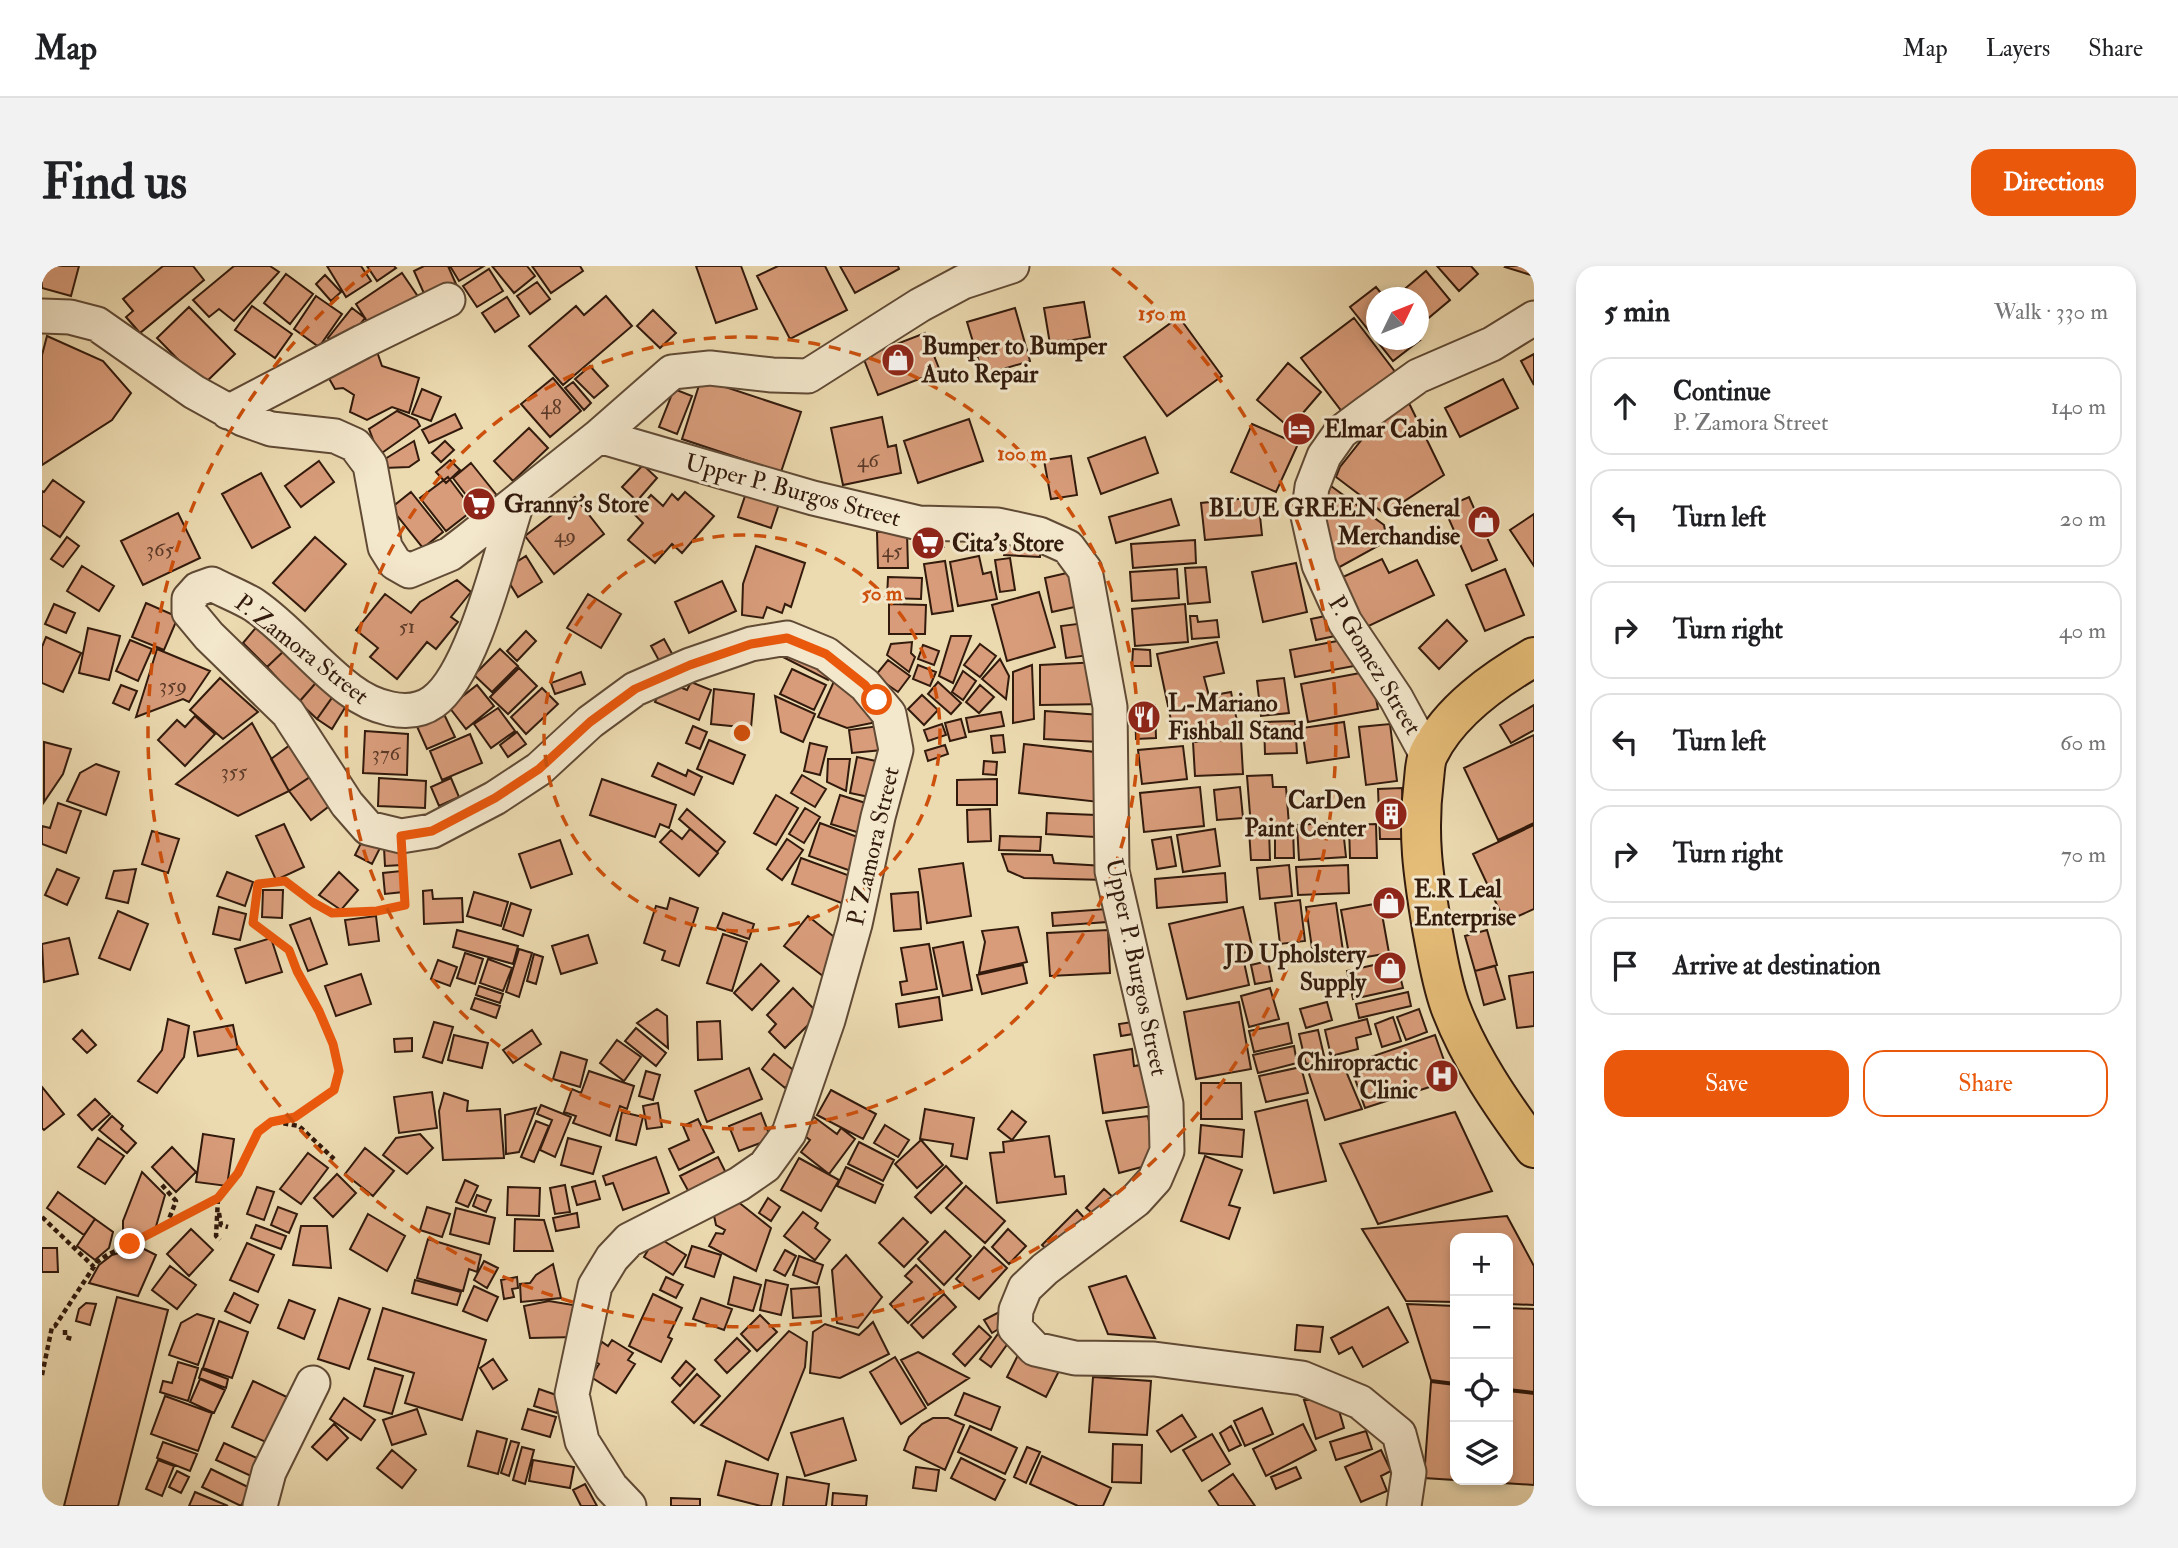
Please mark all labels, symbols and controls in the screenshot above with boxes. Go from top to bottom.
text: Map [35,28,97,69]
text: Map [1903,33,1948,64]
text: Layers [1986,33,2050,64]
text: Share [2088,33,2143,64]
button: Directions [1971,149,2136,216]
text: Find us [42,152,187,213]
north arrow [1366,287,1429,350]
text: 5 min [1604,293,1670,330]
text: Walk · 330 m [1994,297,2108,326]
text: 150 m [1138,300,1187,327]
place label: Bumper to Bumper Auto Repair [921,331,1108,390]
shop icon: Bumper to Bumper Auto Repair [879,341,917,379]
text: Continue [1673,376,1771,408]
icon: ahead [1606,387,1644,425]
text: 140 m [2051,392,2106,421]
house number: 48 [540,394,562,421]
text: P. Zamora Street [1673,408,1828,437]
hotel icon: Elmar Cabin [1280,410,1318,448]
place label: Elmar Cabin [1324,414,1448,445]
text: 100 m [997,440,1048,467]
street label: Upper P. Burgos Street [682,447,904,534]
house number: 46 [857,447,880,474]
supermarket icon: Granny's Store [460,485,498,523]
place label: Granny's Store [504,489,649,520]
place label: BLUE GREEN General Merchandise [1209,493,1461,552]
icon: left [1606,499,1644,537]
text: Turn left [1673,502,1766,534]
shop icon: BLUE GREEN General Merchandise [1465,503,1503,541]
text: 20 m [2060,504,2106,533]
house number: 49 [554,522,576,549]
supermarket icon: Cita's Store [909,524,947,562]
place label: Cita's Store [952,528,1064,559]
house number: 365 [146,536,175,563]
house number: 45 [882,537,903,564]
text: 50 m [862,580,903,607]
street label: P. Zamora Street [228,587,375,712]
street label: P. Gomez Street [1321,590,1428,741]
icon: right [1606,611,1644,649]
house number: 51 [399,613,415,640]
text: Turn right [1673,614,1783,646]
text: 40 m [2059,616,2106,645]
house number: 359 [159,672,187,699]
route start [861,684,892,715]
place label: L-Mariano Fishball Stand [1168,688,1304,747]
restaurant icon: L-Mariano Fishball Stand [1125,698,1163,736]
centre of rings [730,721,754,745]
icon: left [1606,723,1644,761]
text: Turn left [1673,726,1766,758]
text: 60 m [2060,728,2106,757]
house number: 376 [372,740,402,767]
house number: 355 [221,758,248,785]
street label: P. Zamora Street [840,763,907,929]
place label: CarDen Paint Center [1245,785,1367,844]
building icon: CarDen Paint Center [1372,795,1410,833]
icon: right [1606,835,1644,873]
text: Turn right [1673,838,1783,870]
text: 70 m [2061,840,2106,869]
street label: Upper P. Burgos Street [1098,855,1175,1079]
place label: E.R Leal Enterprise [1414,874,1516,933]
shop icon: E.R Leal Enterprise [1370,884,1408,922]
place label: JD Upholstery Supply [1223,939,1367,998]
icon: arrive [1606,947,1644,985]
shop icon: JD Upholstery Supply [1371,949,1409,987]
text: Arrive at destination [1673,950,1881,982]
place label: Chiropractic Clinic [1297,1047,1418,1106]
button: Save [1604,1050,1849,1117]
button: Share [1863,1050,2108,1117]
hospital icon: Chiropractic Clinic [1423,1057,1461,1095]
route end [114,1228,145,1259]
map controls [1450,1233,1513,1485]
button: + [1450,1233,1513,1296]
button: − [1450,1296,1513,1359]
button: locate [1450,1359,1513,1422]
button: layers [1450,1422,1513,1485]

